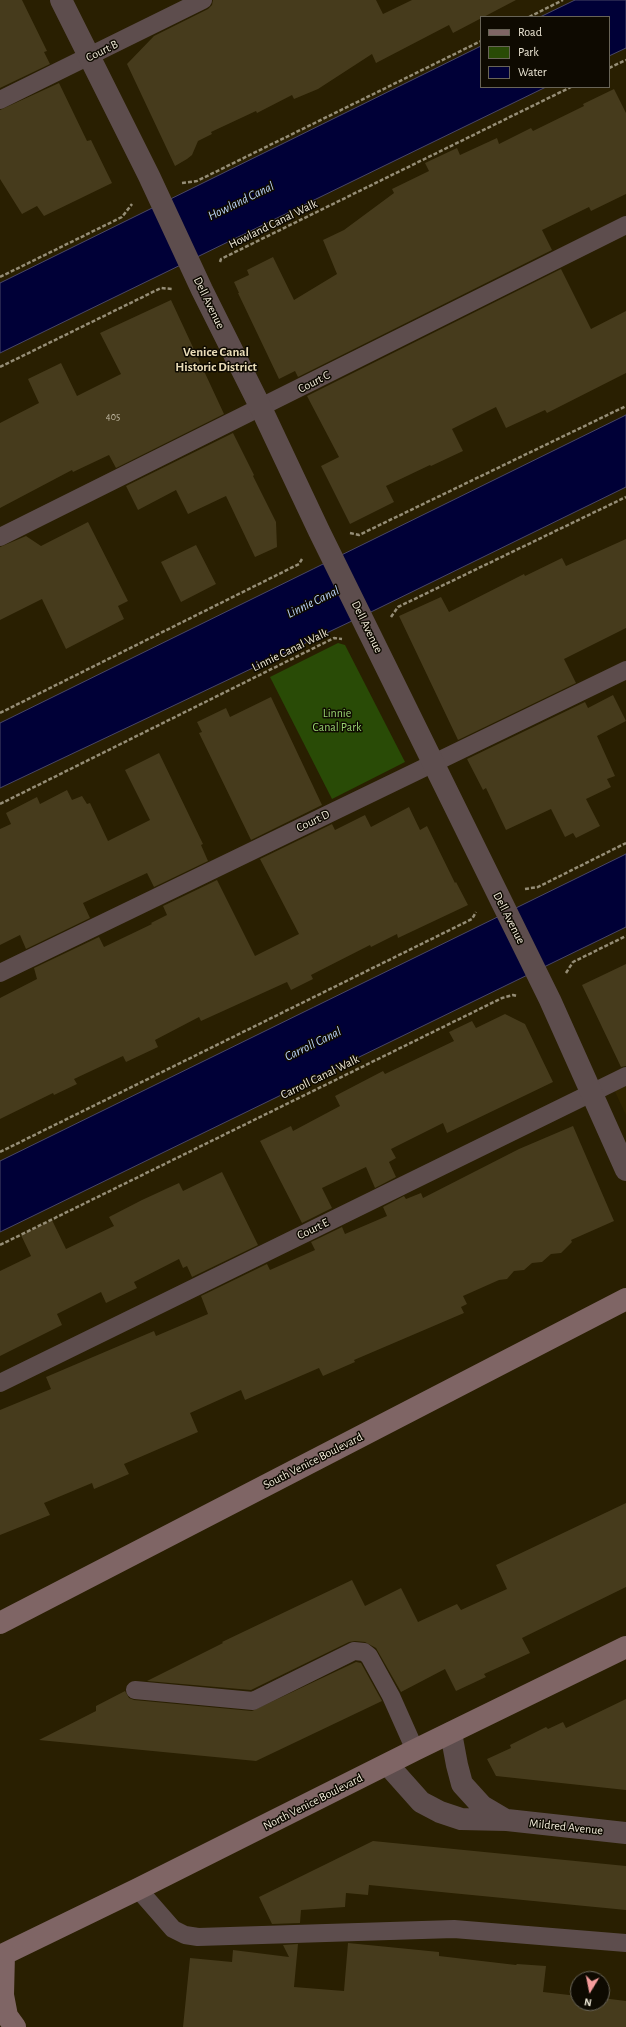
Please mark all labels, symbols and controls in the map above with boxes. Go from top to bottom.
legend [480,16,610,88]
text: Road [518,26,542,38]
street label: Court B [84,37,120,65]
text: Park [518,46,539,58]
text: Water [518,66,547,78]
water label: Howland Canal [205,178,277,224]
street label: Howland Canal Walk [226,196,320,252]
street label: Dell Avenue [190,275,228,331]
district label: Venice Canal Historic District [175,344,257,375]
street label: Court C [296,368,332,396]
house number: 405 [106,411,120,423]
water label: Linnie Canal [284,583,342,621]
street label: Dell Avenue [348,599,386,655]
street label: Linnie Canal Walk [250,625,330,675]
park label: Linnie Canal Park [312,706,362,734]
street label: Court D [294,807,332,835]
street label: Dell Avenue [490,890,528,946]
water label: Carroll Canal [282,1024,344,1064]
street label: Carroll Canal Walk [278,1052,362,1102]
street label: Court E [295,1215,331,1243]
street label: South Venice Boulevard [261,1430,365,1492]
street label: North Venice Boulevard [261,1771,365,1833]
street label: Mildred Avenue [528,1816,604,1838]
north arrow [570,1971,610,2011]
text: N [583,1996,593,2008]

